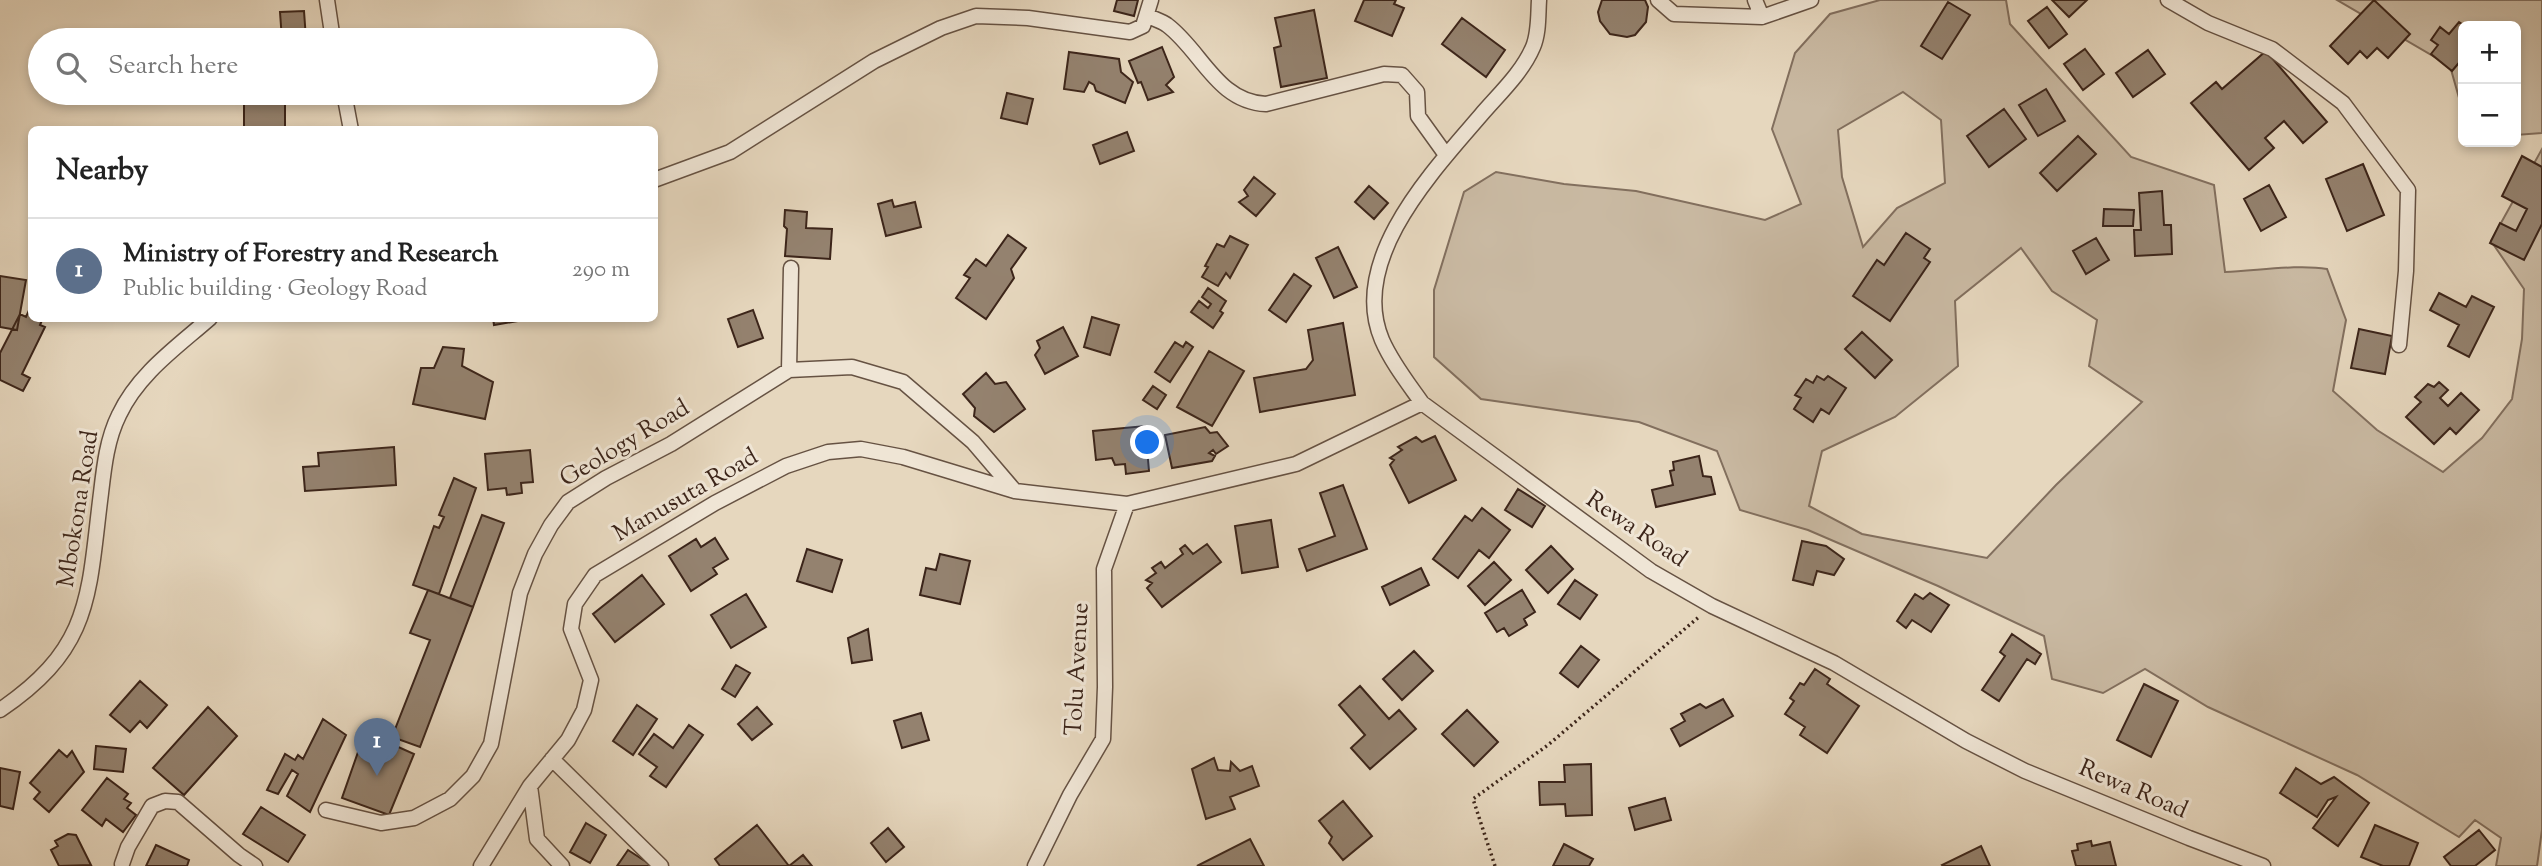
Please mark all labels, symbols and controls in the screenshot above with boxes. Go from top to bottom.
map controls [2458,21,2521,147]
button: + [2458,21,2521,84]
search box [28,28,658,105]
icon: search [52,48,90,86]
text: Search here [108,48,238,85]
button: − [2458,84,2521,147]
text: Nearby [56,150,148,193]
text: Ministry of Forestry and Research [123,236,499,273]
text: 1 [75,254,83,287]
text: 290 m [572,254,630,287]
text: Public building · Geology Road [123,273,428,306]
street label: Geology Road [554,392,697,496]
your location [1130,425,1164,459]
street label: Mbokona Road [50,428,108,590]
street label: Manusuta Road [607,440,765,551]
street label: Rewa Road [1579,484,1694,577]
street label: Tolu Avenue [1058,602,1098,736]
pin: 1 [354,718,400,776]
street label: Rewa Road [2073,752,2193,828]

